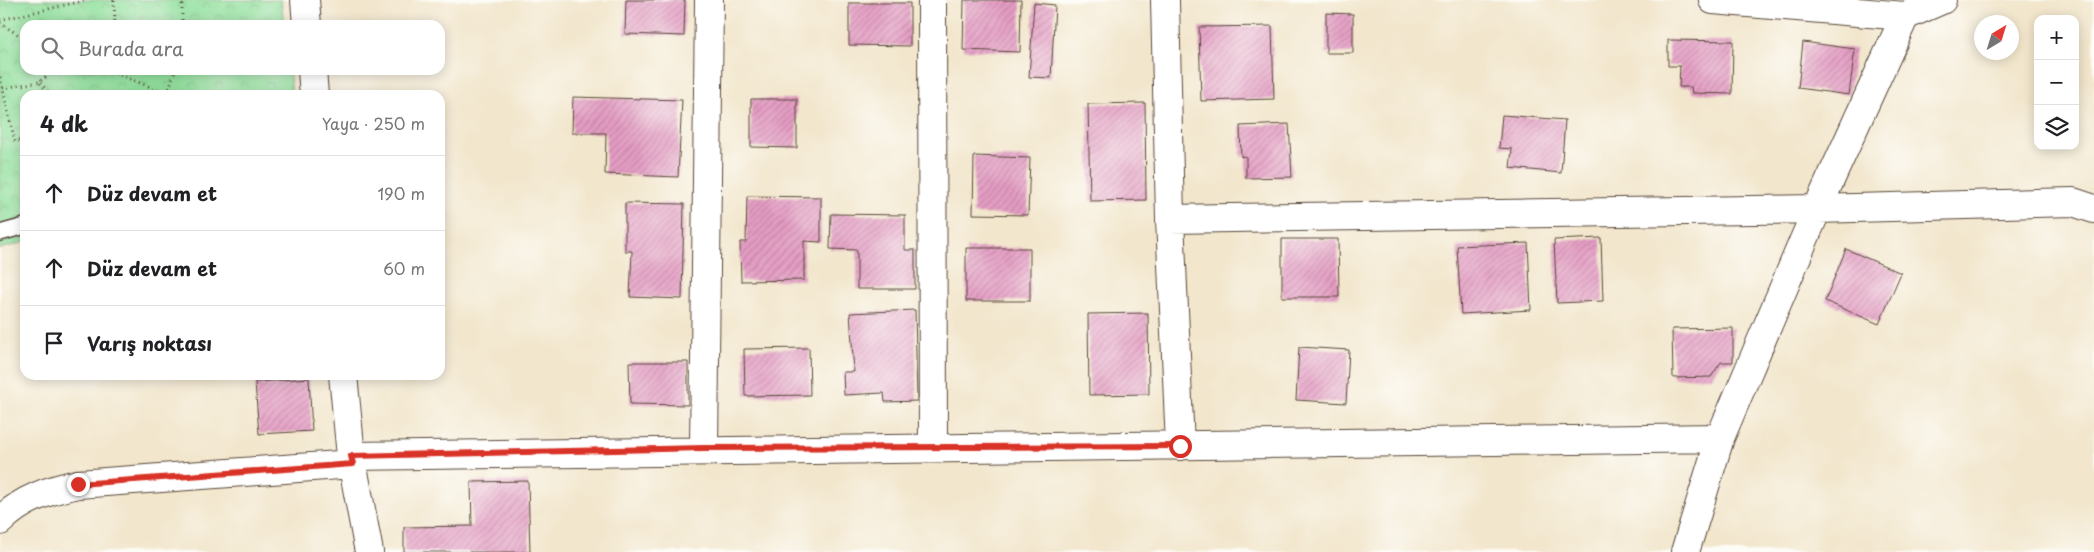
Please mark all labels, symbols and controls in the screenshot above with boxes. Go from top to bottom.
north arrow [1974,15,2019,60]
map controls [2034,15,2079,150]
button: + [2034,15,2079,60]
search box [20,20,445,75]
icon: search [38,34,66,62]
text: Burada ara [78,34,183,62]
button: − [2034,60,2079,105]
button: layers [2034,105,2079,150]
text: 4 dk [40,107,88,139]
text: Yaya · 250 m [322,111,425,135]
icon: ahead [40,179,68,207]
text: Düz devam et [87,179,217,207]
text: 190 m [377,181,425,205]
icon: ahead [40,254,68,282]
text: Düz devam et [87,254,217,282]
text: 60 m [383,256,425,280]
icon: arrive [40,329,68,357]
text: Varış noktası [87,329,212,357]
route start [1169,435,1192,458]
route end [67,473,90,496]

